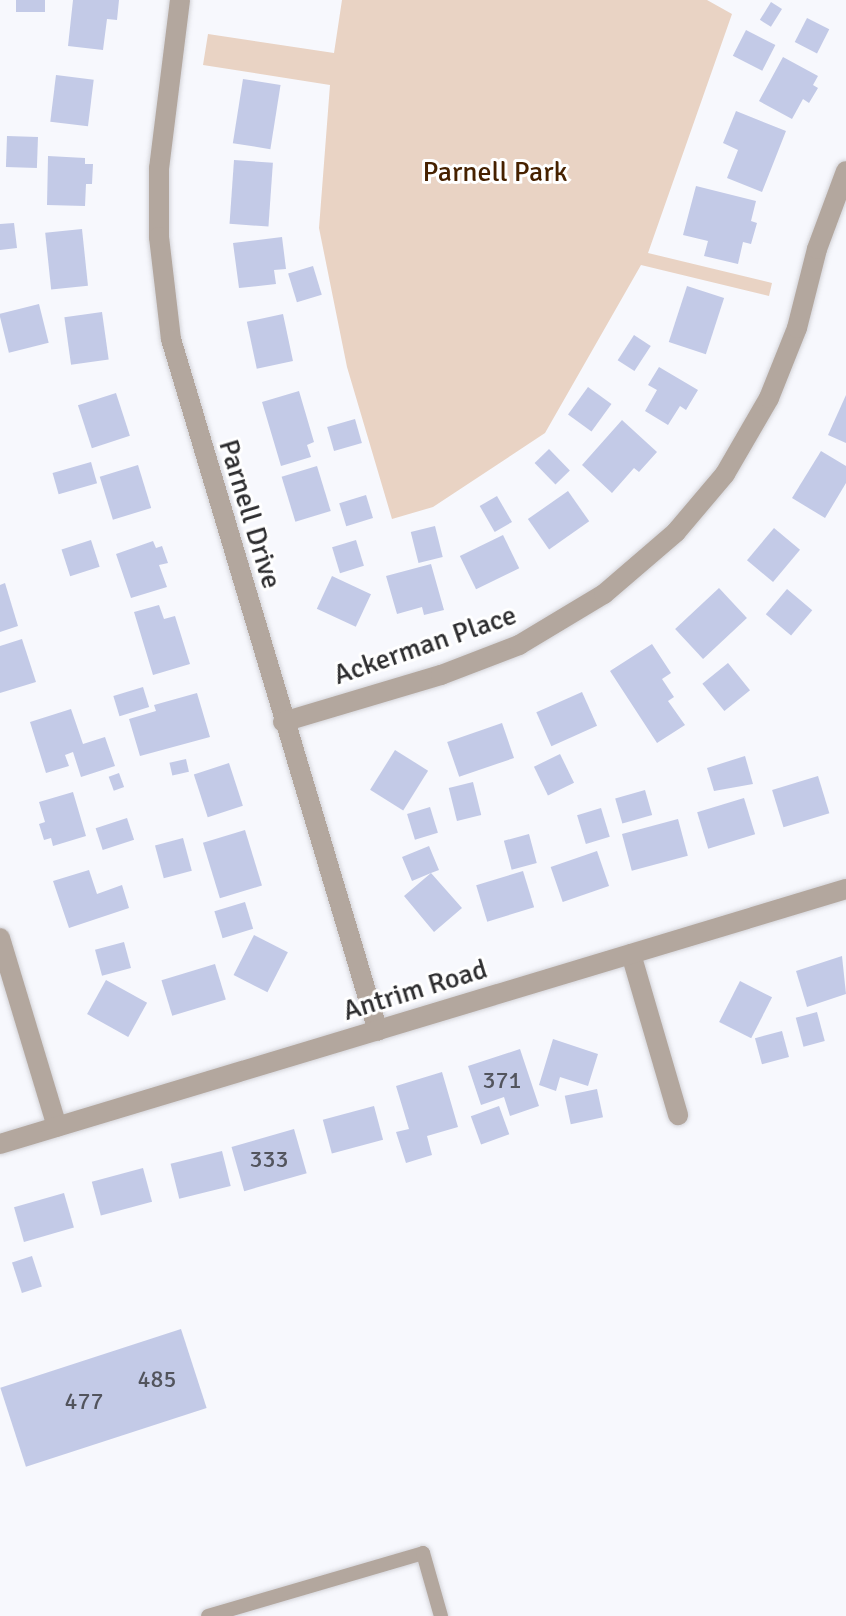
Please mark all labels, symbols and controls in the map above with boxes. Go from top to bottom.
park label: Parnell Park [422,155,568,189]
street label: Parnell Drive [211,435,289,593]
street label: Ackerman Place [329,598,521,692]
street label: Antrim Road [339,952,491,1028]
house number: 371 [483,1067,521,1095]
house number: 333 [250,1146,288,1174]
house number: 485 [138,1366,176,1394]
house number: 477 [65,1388,103,1416]

